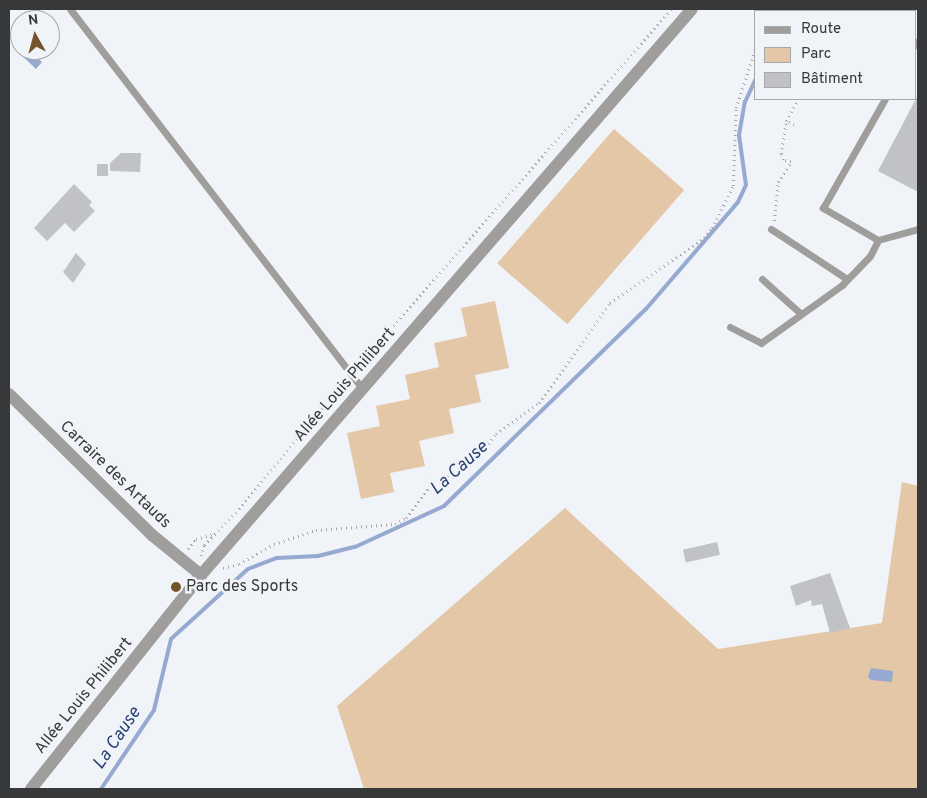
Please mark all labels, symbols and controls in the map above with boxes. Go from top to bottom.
north arrow [10,10,60,60]
legend [754,10,917,100]
text: N [27,12,39,30]
text: Route [801,20,841,39]
text: Parc [801,45,831,64]
text: Bâtiment [801,70,863,89]
street label: Allée Louis Philibert [290,324,400,446]
street label: Carraire des Artauds [55,417,175,533]
water label: La Cause [427,437,493,501]
place label: Parc des Sports [186,577,298,597]
marker: Parc des Sports [170,581,182,593]
street label: Allée Louis Philibert [31,634,137,758]
water label: La Cause [89,704,147,774]

